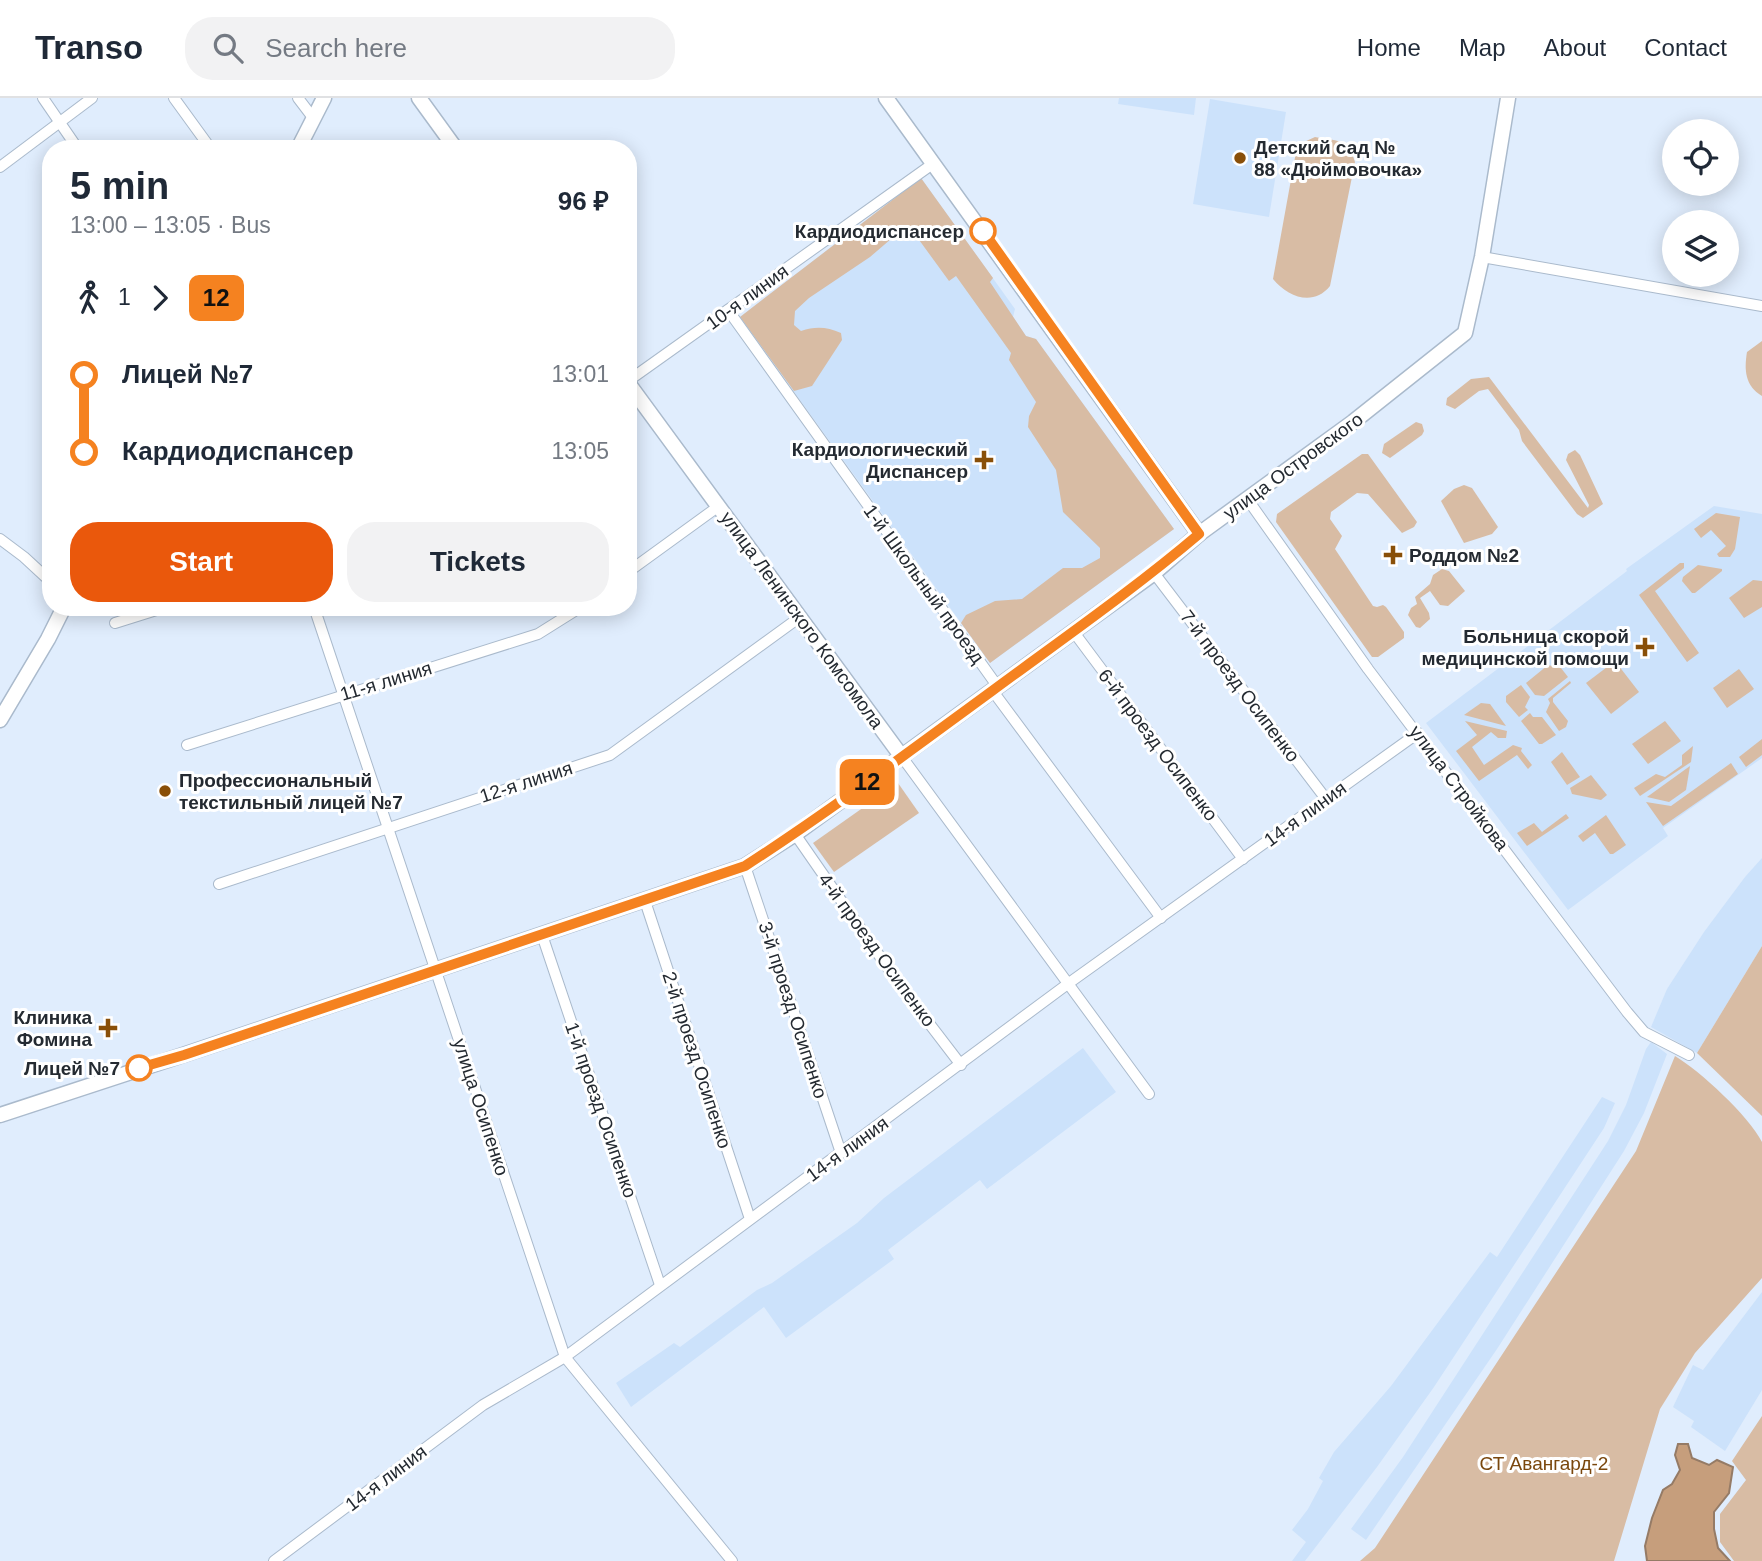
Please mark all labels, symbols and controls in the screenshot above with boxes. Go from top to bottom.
search box [185,17,675,80]
text: Transo [35,29,143,66]
icon: search [209,29,247,67]
text: Search here [265,33,407,63]
text: Home [1357,34,1421,61]
text: Map [1459,34,1506,61]
text: About [1544,34,1606,61]
text: Contact [1644,34,1727,61]
map controls [1662,119,1739,287]
button: locate [1662,119,1739,196]
place label: Детский сад № 88 «Дюймовочка» [1254,137,1422,180]
marker: Детский сад № 88 «Дюймовочка» [1232,150,1248,166]
text: 5 min [70,165,169,207]
text: 96 ₽ [558,186,609,216]
button: layers [1662,210,1739,287]
text: 13:00 – 13:05 · Bus [70,212,271,238]
marker: Кардиодиспансер [970,218,996,244]
place label: Кардиодиспансер [795,221,964,242]
street label: 10-я линия [702,260,792,334]
icon: walk [70,279,108,317]
icon: forward [141,279,179,317]
text: 1 [118,284,131,310]
text: 12 [203,284,230,311]
text: Лицей №7 [122,359,253,389]
text: 13:01 [551,361,609,387]
street label: улица Островского [1219,408,1367,524]
text: Кардиодиспансер [122,436,354,466]
text: 13:05 [551,438,609,464]
place label: Кардиологический Диспансер [792,439,968,482]
marker: Кардиологический Диспансер [974,450,994,470]
street label: 1-й Школьный проезд [859,501,989,667]
street label: улица Ленинского Комсомола [716,507,888,733]
button: Start [70,522,333,602]
button: Tickets [347,522,609,602]
marker: Роддом №2 [1383,545,1403,565]
place label: Роддом №2 [1409,545,1519,566]
street label: 7-й проезд Осипенко [1176,606,1304,766]
place label: Больница скорой медицинской помощи [1421,626,1629,669]
marker: Больница скорой медицинской помощи [1635,637,1655,657]
street label: 11-я линия [338,657,434,705]
street label: 6-й проезд Осипенко [1094,665,1222,825]
street label: улица Стройкова [1405,721,1513,855]
street label: 12-я линия [477,757,575,807]
line badge: 12 [836,759,898,805]
text: 12 [854,768,880,795]
place label: Профессиональный текстильный лицей №7 [179,770,403,813]
street label: 14-я линия [1260,777,1350,851]
marker: Профессиональный текстильный лицей №7 [157,783,173,799]
street label: 4-й проезд Осипенко [814,869,940,1031]
street label: 3-й проезд Осипенко [755,919,831,1101]
street label: 2-й проезд Осипенко [659,969,735,1151]
place label: Клиника Фомина [13,1007,92,1050]
marker: Клиника Фомина [98,1018,118,1038]
street label: 1-й проезд Осипенко [561,1019,641,1201]
street label: улица Осипенко [449,1036,513,1178]
marker: Лицей №7 [126,1055,152,1081]
place label: Лицей №7 [24,1058,120,1079]
street label: 14-я линия [802,1112,892,1186]
street label: 14-я линия [341,1441,431,1515]
park label: СТ Авангард-2 [1480,1453,1608,1474]

